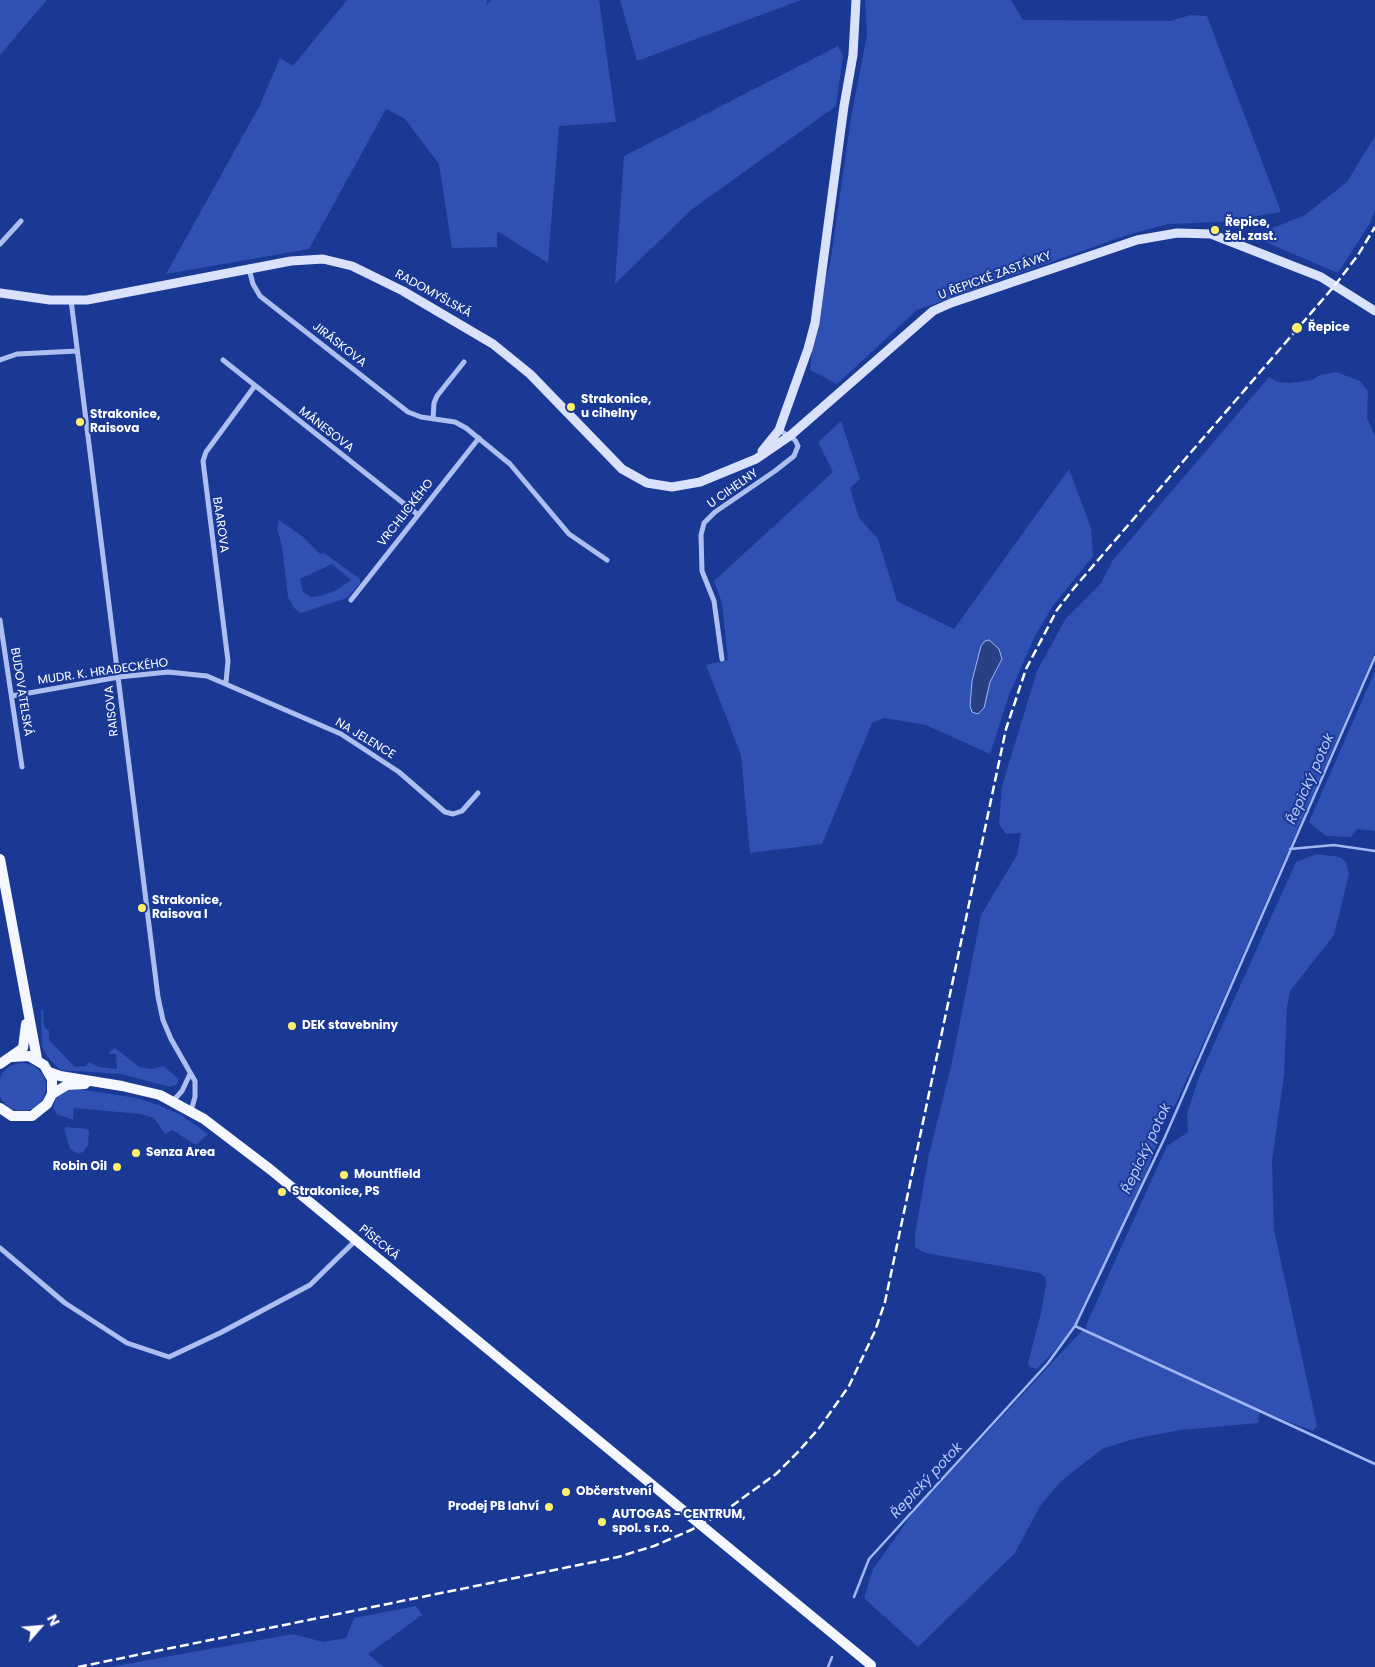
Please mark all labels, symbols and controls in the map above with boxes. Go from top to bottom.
place label: Řepice, žel. zast. [1225,216,1277,244]
marker: Řepice, žel. zast. [1209,224,1221,236]
street label: U ŘEPICKÉ ZASTÁVKY [937,249,1053,303]
street label: RADOMYŠLSKÁ [392,267,474,321]
street label: JIRÁSKOVA [309,319,369,371]
marker: Řepice [1290,321,1304,335]
place label: Řepice [1308,321,1350,335]
place label: Strakonice, u cihelny [581,393,651,421]
marker: Strakonice, u cihelny [565,401,577,413]
street label: MÁNESOVA [296,404,356,456]
place label: Strakonice, Raisova [90,408,160,436]
marker: Strakonice, Raisova [74,416,86,428]
street label: U CIHELNY [705,466,761,512]
street label: VRCHLICKÉHO [375,476,437,550]
street label: BAAROVA [209,496,231,554]
street label: BUDOVATELSKÁ [7,647,35,737]
street label: MUDR. K. HRADECKÉHO [37,656,169,688]
street label: RAISOVA [102,685,122,737]
street label: NA JELENCE [332,715,398,763]
water label: Řepický potok [1283,731,1339,827]
place label: Strakonice, Raisova I [152,894,222,922]
marker: Strakonice, Raisova I [136,902,148,914]
place label: DEK stavebniny [302,1019,398,1033]
marker: DEK stavebniny [286,1020,298,1032]
water label: Řepický potok [1119,1101,1175,1197]
place label: Senza Area [146,1146,215,1160]
marker: Senza Area [130,1147,142,1159]
place label: Robin Oil [53,1160,107,1174]
marker: Robin Oil [111,1161,123,1173]
place label: Mountfield [354,1168,421,1182]
marker: Mountfield [338,1169,350,1181]
place label: Strakonice, PS [292,1185,380,1199]
marker: Strakonice, PS [276,1186,288,1198]
street label: PÍSECKÁ [356,1222,402,1264]
water label: Řepický potok [888,1440,966,1522]
place label: Občerstvení [576,1485,652,1499]
marker: Občerstvení [560,1486,572,1498]
place label: Prodej PB lahví [448,1500,539,1514]
marker: Prodej PB lahví [543,1501,555,1513]
place label: AUTOGAS - CENTRUM, spol. s r.o. [612,1508,746,1536]
marker: AUTOGAS - CENTRUM, spol. s r.o. [596,1516,608,1528]
north arrow [15,1602,65,1652]
text: N [42,1611,65,1629]

